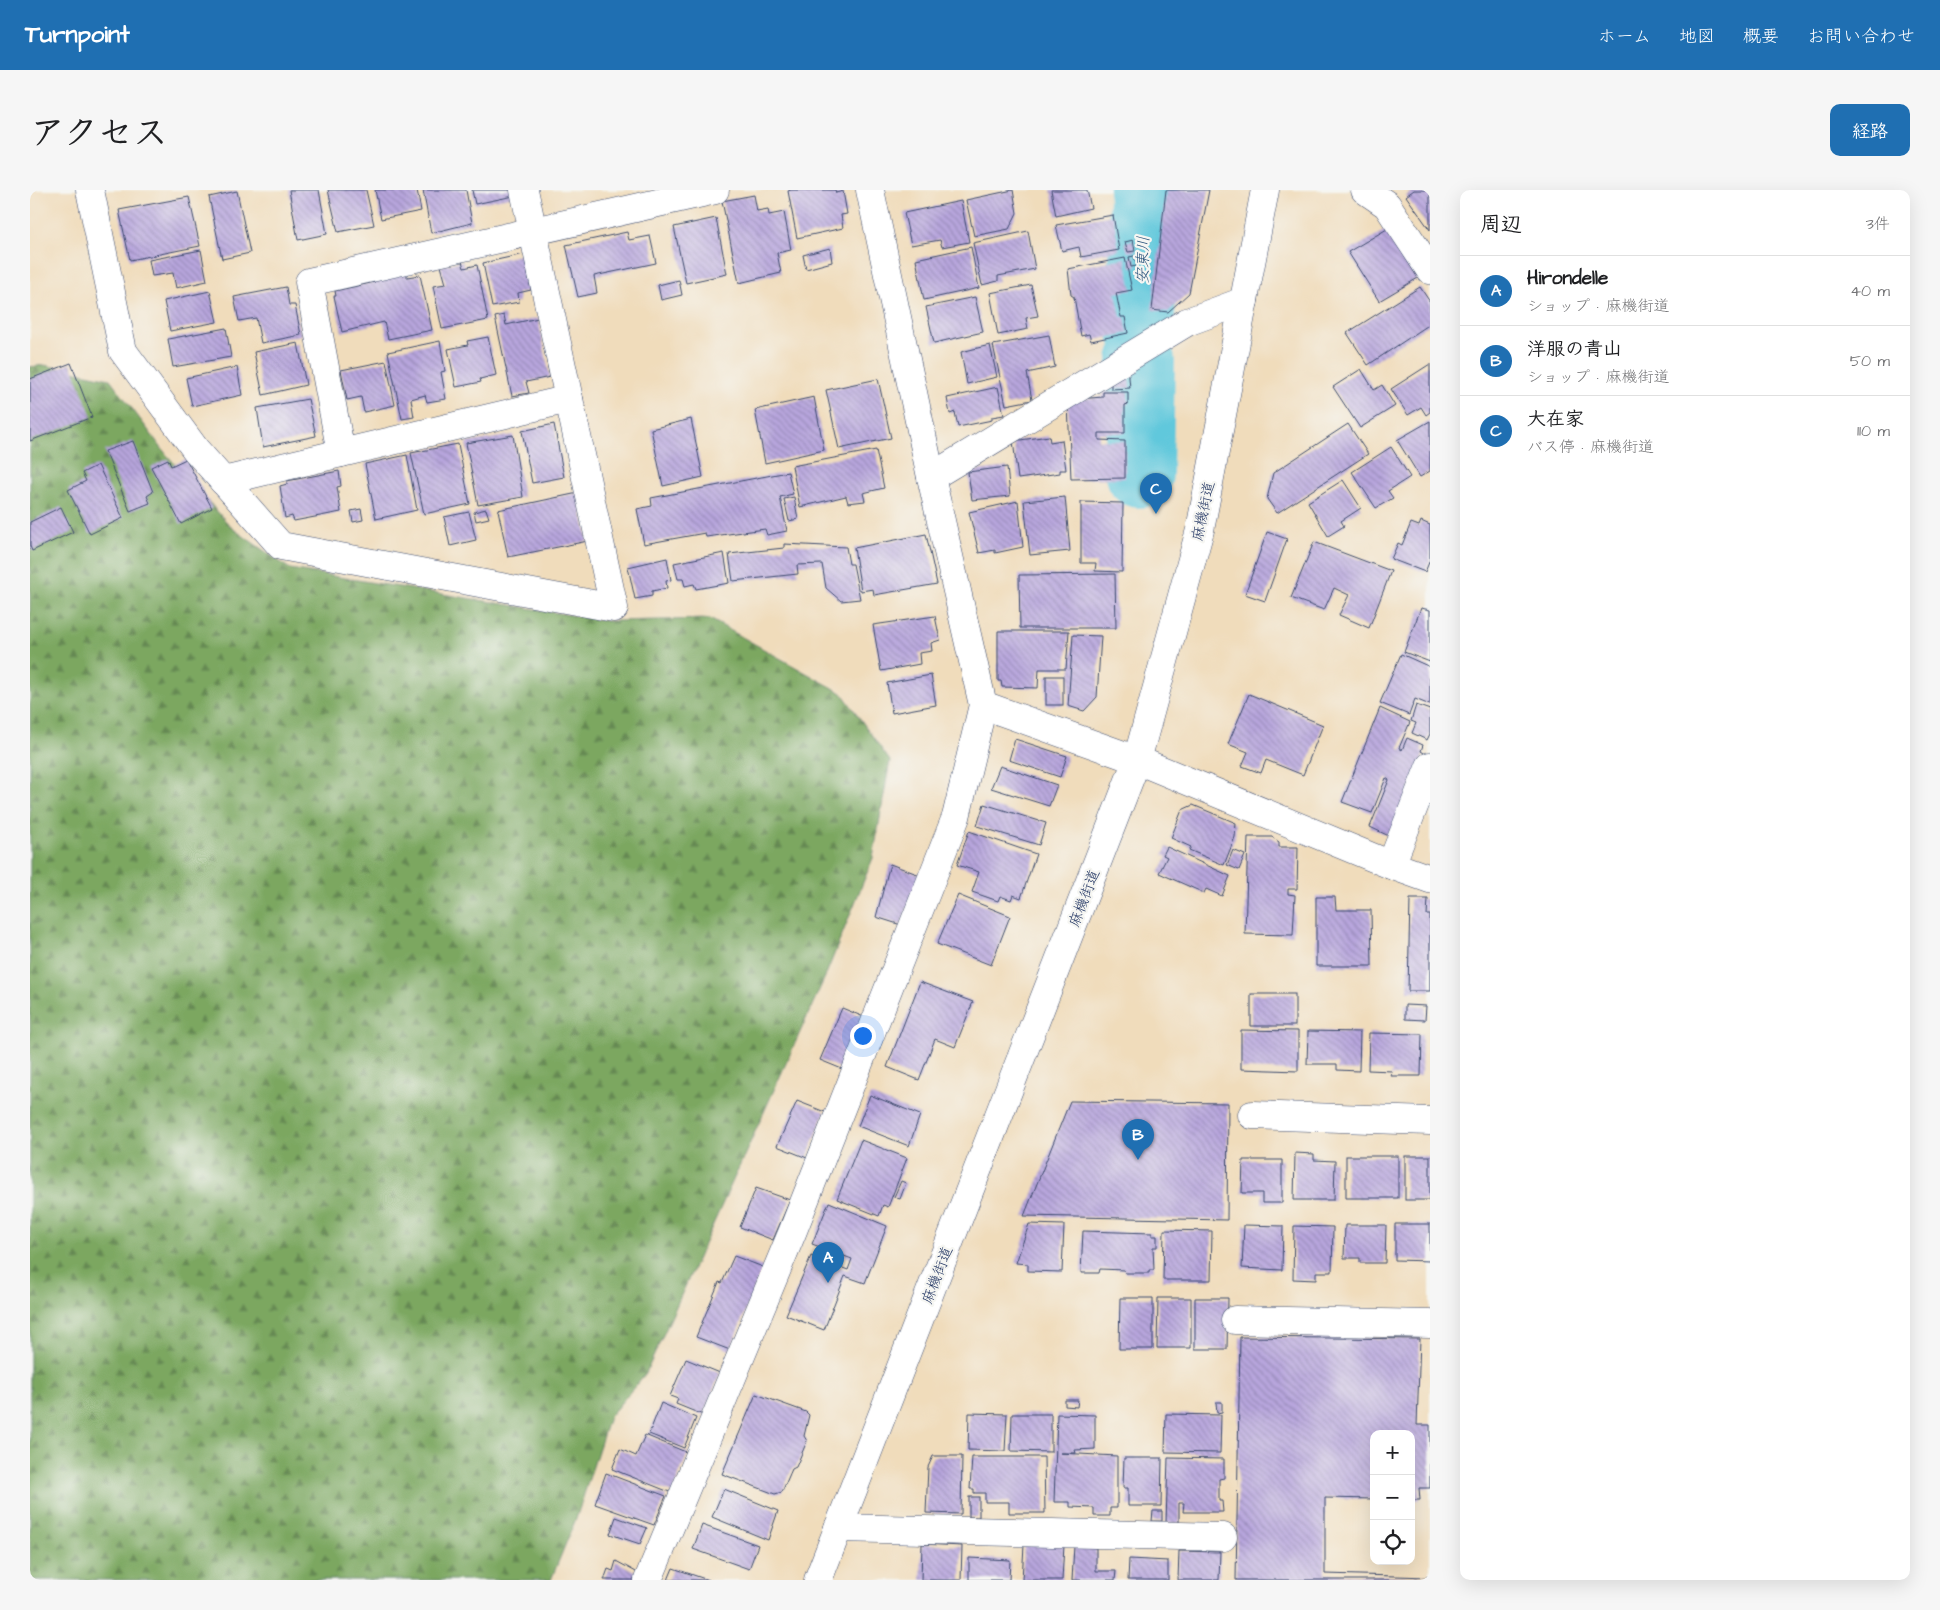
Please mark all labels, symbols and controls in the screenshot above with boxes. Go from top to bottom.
text: Turnpoint [25,18,130,52]
text: ホーム [1598,24,1651,49]
text: 地図 [1679,24,1715,49]
text: 概要 [1743,24,1779,49]
text: お問い合わせ [1807,24,1915,49]
button: 経路 [1830,104,1910,156]
text: アクセス [30,109,168,158]
text: 周辺 [1480,210,1522,239]
text: 3件 [1866,213,1890,235]
water label: 安東川 [1132,236,1154,284]
text: Hirondelle [1527,265,1608,292]
text: A [1491,280,1501,302]
text: 40 m [1850,280,1890,302]
text: ショップ · 麻機街道 [1527,295,1669,317]
text: 洋服の青山 [1527,336,1622,363]
text: B [1490,350,1502,372]
text: 50 m [1850,350,1890,372]
text: ショップ · 麻機街道 [1527,366,1669,388]
text: 大在家 [1527,406,1584,433]
text: C [1490,420,1502,442]
text: 110 m [1857,420,1890,442]
text: バス停 · 麻機街道 [1527,436,1654,458]
pin: C [1140,473,1172,514]
street label: 麻機街道 [1187,480,1220,543]
street label: 麻機街道 [1064,866,1105,930]
your location [850,1023,876,1049]
pin: B [1122,1119,1154,1160]
pin: A [812,1242,844,1283]
street label: 麻機街道 [917,1243,958,1307]
map controls [1370,1430,1415,1565]
button: + [1370,1430,1415,1475]
button: − [1370,1475,1415,1520]
button: locate [1370,1520,1415,1565]

